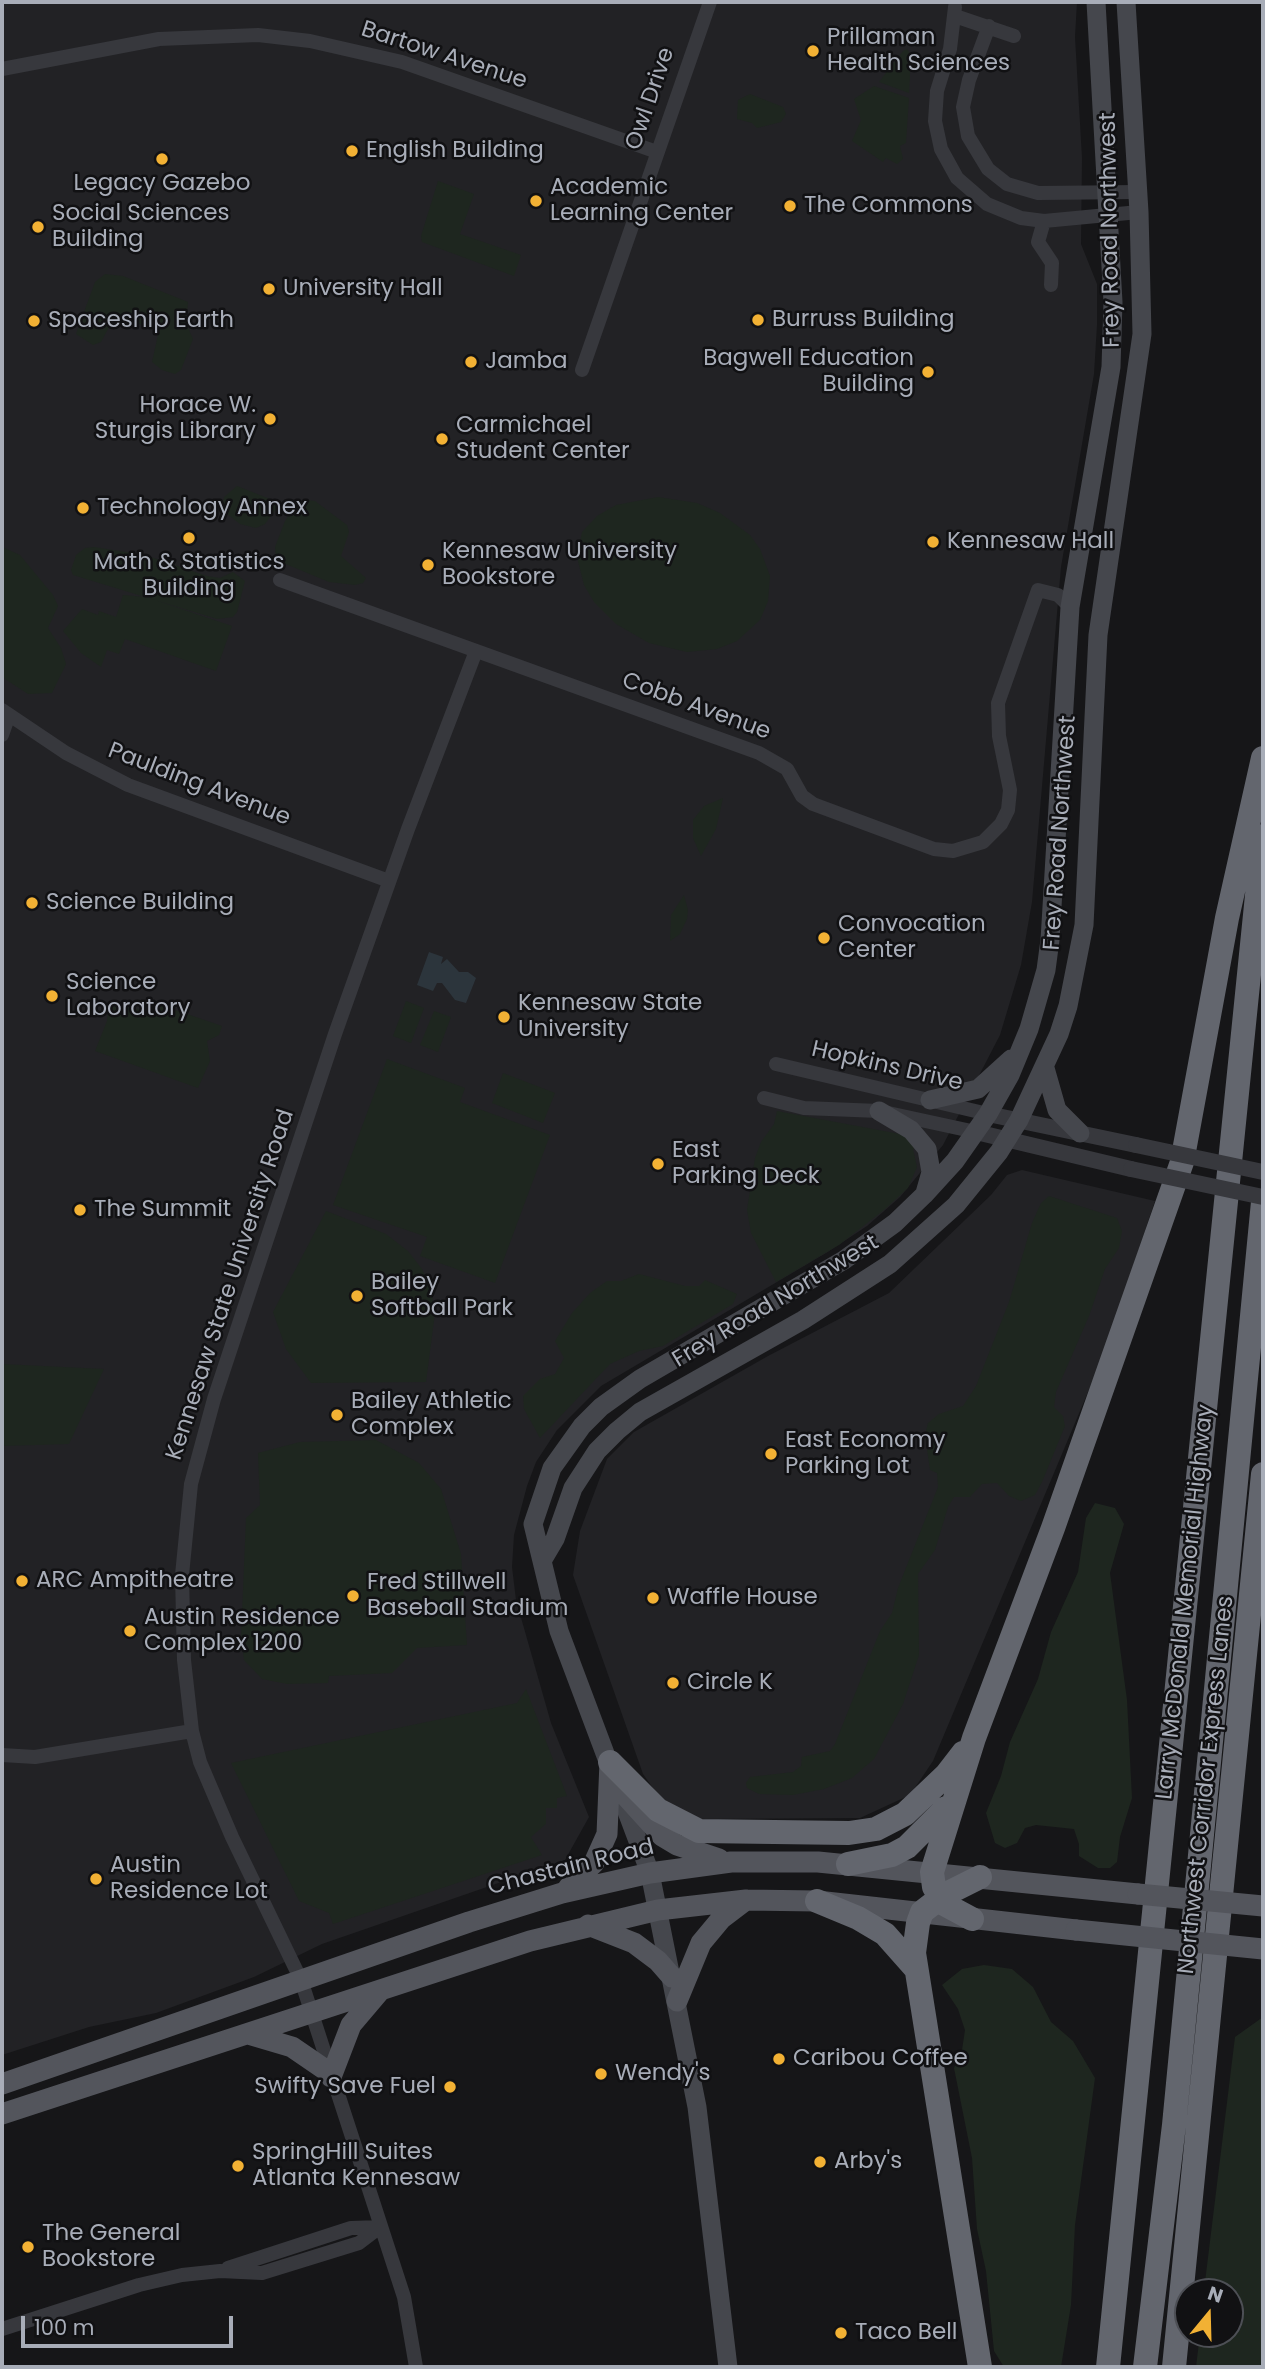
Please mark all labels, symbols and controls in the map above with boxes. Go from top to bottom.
street label: Bartow Avenue [358,16,530,96]
place label: Prillaman Health Sciences [827,24,1010,78]
marker: Prillaman Health Sciences [805,43,821,59]
street label: Owl Drive [621,44,681,154]
street label: Frey Road Northwest [1095,112,1127,348]
place label: English Building [366,137,544,165]
marker: English Building [344,143,360,159]
marker: Legacy Gazebo [154,151,170,167]
place label: Legacy Gazebo [74,170,250,198]
place label: Academic Learning Center [550,174,733,228]
place label: The Commons [804,192,973,220]
marker: Academic Learning Center [528,193,544,209]
marker: The Commons [782,198,798,214]
place label: Social Sciences Building [52,200,230,254]
marker: Social Sciences Building [30,219,46,235]
place label: University Hall [283,275,443,303]
marker: University Hall [261,281,277,297]
place label: Burruss Building [772,306,954,334]
place label: Spaceship Earth [48,307,234,335]
marker: Burruss Building [750,312,766,328]
marker: Spaceship Earth [26,313,42,329]
place label: Bagwell Education Building [703,345,914,399]
place label: Jamba [485,348,568,376]
marker: Jamba [463,354,479,370]
marker: Bagwell Education Building [920,364,936,380]
place label: Horace W. Sturgis Library [95,392,256,446]
marker: Horace W. Sturgis Library [262,411,278,427]
place label: Carmichael Student Center [456,412,630,466]
marker: Carmichael Student Center [434,431,450,447]
place label: Technology Annex [97,494,307,522]
marker: Technology Annex [75,500,91,516]
place label: Kennesaw Hall [947,528,1114,556]
marker: Math & Statistics Building [181,530,197,546]
marker: Kennesaw Hall [925,534,941,550]
place label: Kennesaw University Bookstore [442,538,677,592]
place label: Math & Statistics Building [93,549,285,603]
marker: Kennesaw University Bookstore [420,557,436,573]
street label: Cobb Avenue [618,667,774,747]
street label: Frey Road Northwest [1039,715,1083,951]
street label: Paulding Avenue [104,737,294,833]
place label: Science Building [46,889,234,917]
marker: Science Building [24,895,40,911]
place label: Convocation Center [838,911,986,965]
marker: Convocation Center [816,930,832,946]
place label: Science Laboratory [66,969,190,1023]
marker: Science Laboratory [44,988,60,1004]
place label: Kennesaw State University [518,990,702,1044]
marker: Kennesaw State University [496,1009,512,1025]
street label: Hopkins Drive [809,1036,965,1098]
street label: Kennesaw State University Road [161,1106,301,1464]
place label: East Parking Deck [672,1137,820,1191]
marker: East Parking Deck [650,1156,666,1172]
place label: The Summit [94,1196,231,1224]
marker: The Summit [72,1202,88,1218]
street label: Frey Road Northwest [668,1230,884,1374]
place label: Bailey Softball Park [371,1269,513,1323]
marker: Bailey Softball Park [349,1288,365,1304]
place label: Bailey Athletic Complex [351,1388,512,1442]
street label: Larry McDonald Memorial Highway [1152,1403,1220,1801]
marker: Bailey Athletic Complex [329,1407,345,1423]
place label: East Economy Parking Lot [785,1427,945,1481]
marker: East Economy Parking Lot [763,1446,779,1462]
place label: ARC Ampitheatre [36,1567,234,1595]
place label: Fred Stillwell Baseball Stadium [367,1569,569,1623]
marker: ARC Ampitheatre [14,1573,30,1589]
place label: Waffle House [667,1584,818,1612]
marker: Fred Stillwell Baseball Stadium [345,1588,361,1604]
marker: Waffle House [645,1590,661,1606]
street label: Northwest Corridor Express Lanes [1173,1594,1241,1976]
place label: Austin Residence Complex 1200 [144,1604,340,1658]
marker: Austin Residence Complex 1200 [122,1623,138,1639]
place label: Circle K [687,1669,773,1697]
marker: Circle K [665,1675,681,1691]
street label: Chastain Road [485,1834,657,1902]
place label: Austin Residence Lot [110,1852,268,1906]
marker: Austin Residence Lot [88,1871,104,1887]
place label: Caribou Coffee [793,2045,968,2073]
marker: Caribou Coffee [771,2051,787,2067]
place label: Wendy's [615,2060,711,2088]
marker: Wendy's [593,2066,609,2082]
place label: Swifty Save Fuel [254,2073,436,2101]
marker: Swifty Save Fuel [442,2079,458,2095]
place label: SpringHill Suites Atlanta Kennesaw [252,2139,460,2193]
place label: Arby's [834,2148,902,2176]
marker: Arby's [812,2154,828,2170]
marker: SpringHill Suites Atlanta Kennesaw [230,2158,246,2174]
place label: The General Bookstore [42,2220,180,2274]
marker: The General Bookstore [20,2239,36,2255]
north arrow [1174,2278,1244,2348]
text: N [1204,2279,1226,2310]
scale bar [24,2302,236,2346]
text: 100 m [34,2313,94,2342]
place label: Taco Bell [855,2319,957,2347]
marker: Taco Bell [833,2325,849,2341]

